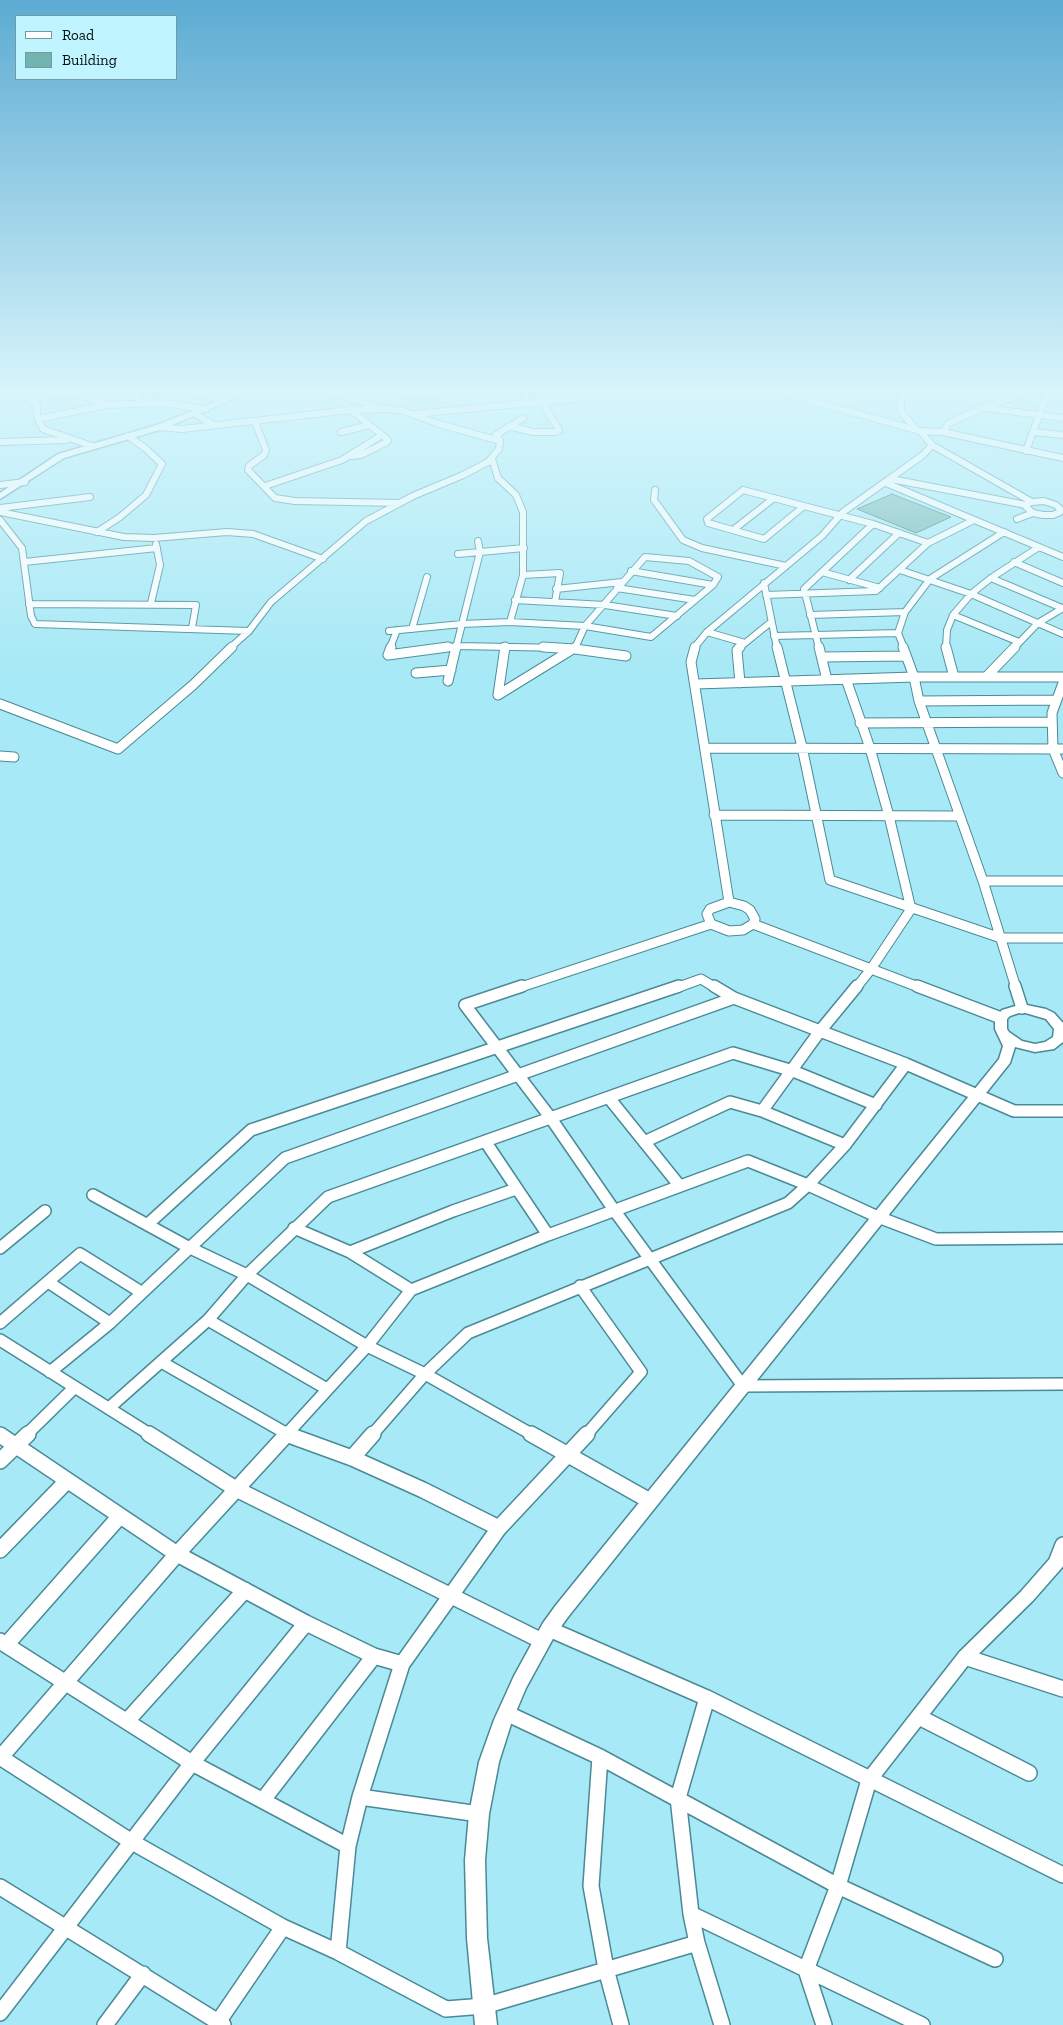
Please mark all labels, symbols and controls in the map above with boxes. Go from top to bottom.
legend [15,15,178,80]
text: Road [62,26,94,44]
text: Building [62,51,117,69]

